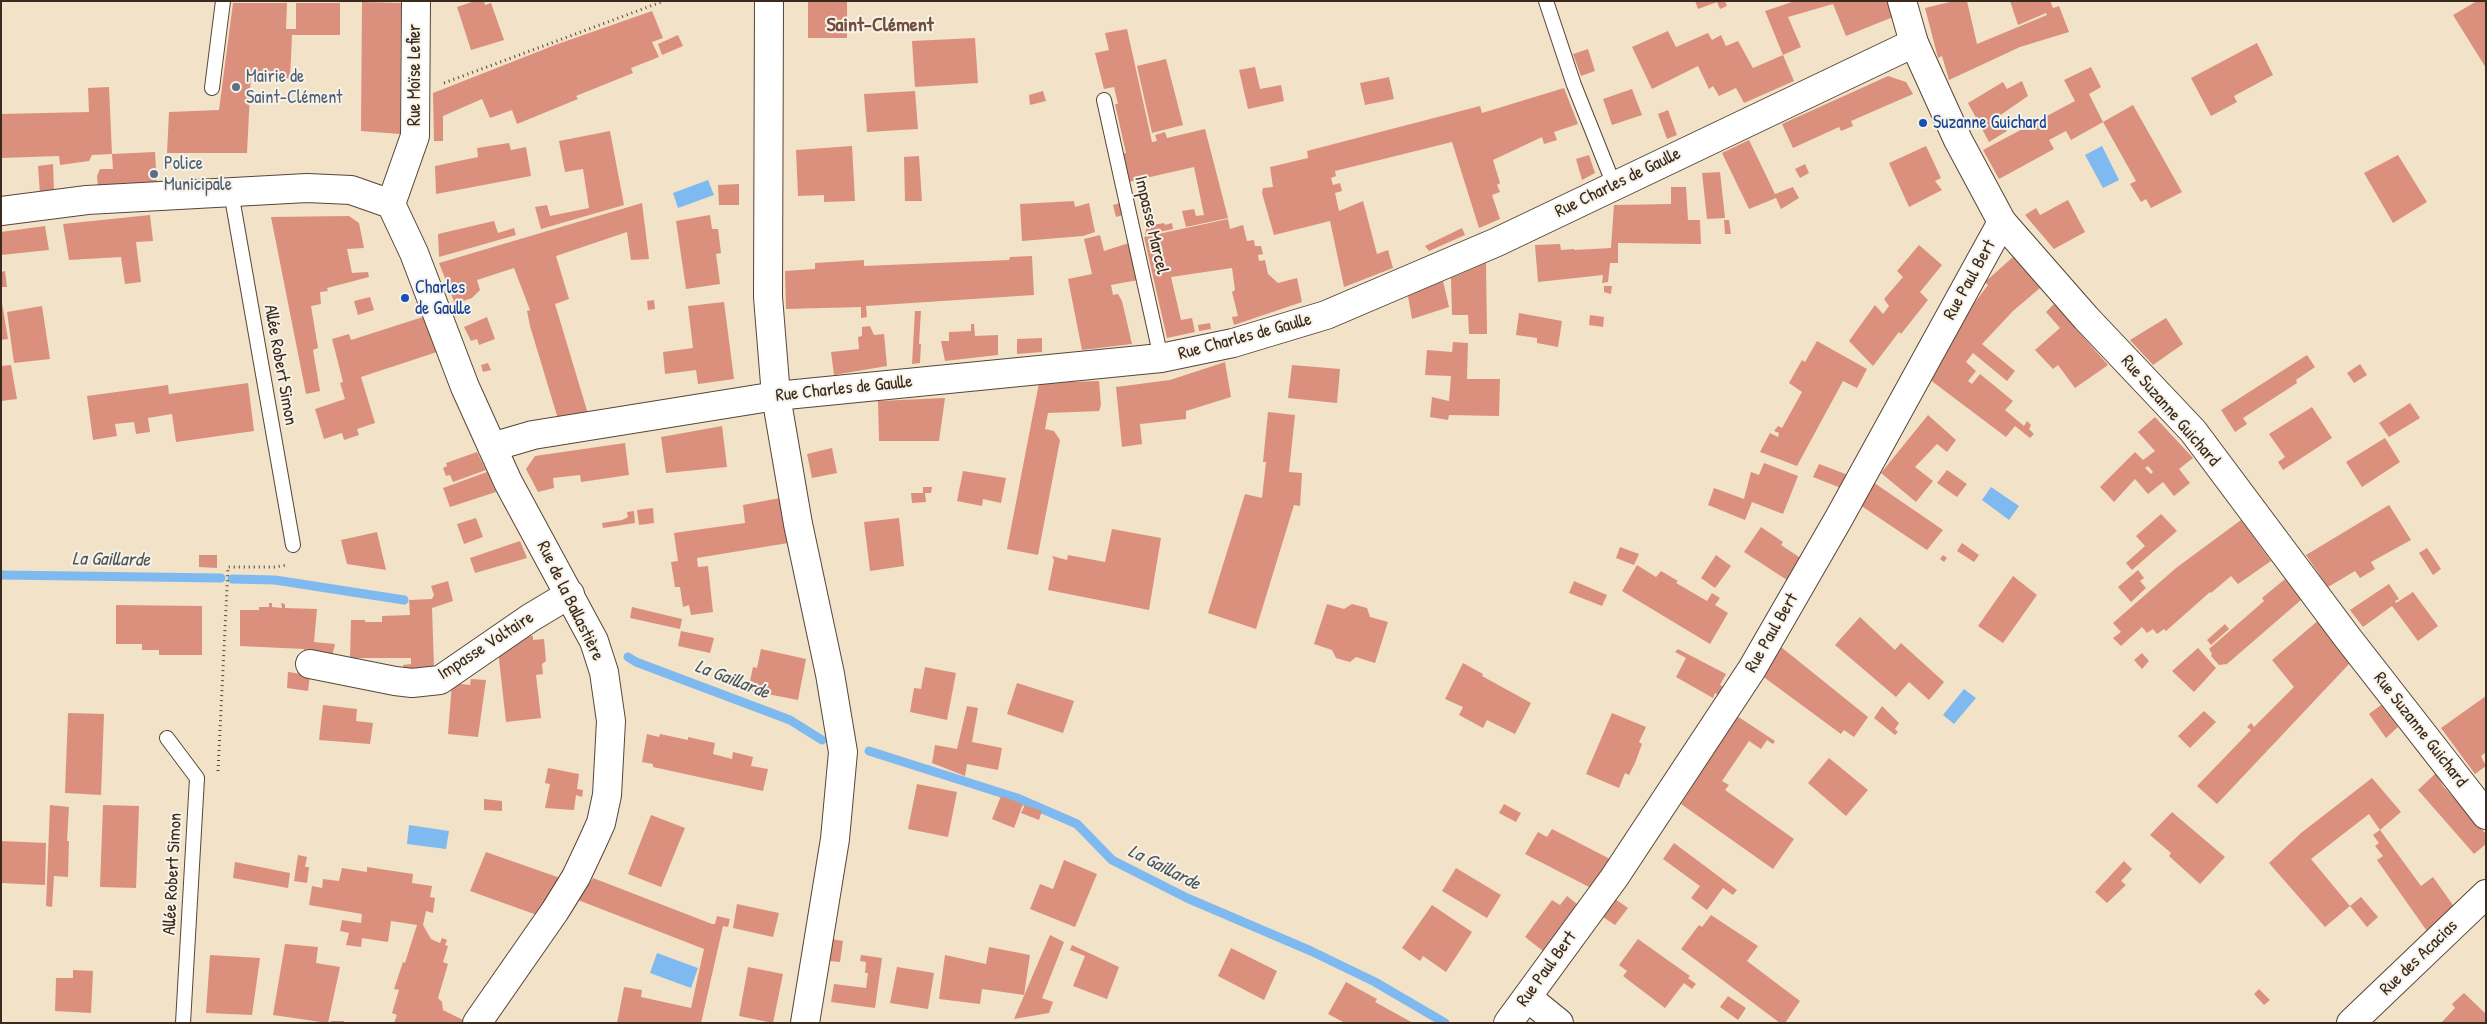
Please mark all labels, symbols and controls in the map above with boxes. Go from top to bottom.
district label: Saint-Clément [826,14,934,38]
street label: Rue Moïse Lefier [404,24,426,126]
place label: Mairie de Saint-Clément [246,66,342,108]
marker: Mairie de Saint-Clément [230,81,242,93]
place label: Suzanne Guichard [1933,112,2046,134]
marker: Suzanne Guichard [1917,117,1929,129]
street label: Rue Charles de Gaulle [1552,143,1684,223]
place label: Police Municipale [164,153,232,195]
marker: Police Municipale [148,168,160,180]
street label: Impasse Marcel [1129,174,1173,276]
street label: Rue Paul Bert [1939,236,2001,324]
place label: Charles de Gaulle [415,277,471,320]
marker: Charles de Gaulle [399,292,411,304]
street label: Allée Robert Simon [259,303,301,427]
street label: Rue Charles de Gaulle [1176,309,1314,365]
street label: Rue Suzanne Guichard [2116,351,2224,471]
street label: Rue Charles de Gaulle [775,371,913,407]
street label: Rue de la Ballastière [532,538,608,664]
water label: La Gaillarde [72,548,150,572]
street label: Rue Paul Bert [1741,590,1803,676]
street label: Impasse Voltaire [434,607,538,685]
water label: La Gaillarde [692,655,772,705]
street label: Rue Suzanne Guichard [2368,668,2472,792]
street label: Allée Robert Simon [159,812,187,936]
water label: La Gaillarde [1124,840,1204,896]
street label: Rue des Acacias [2376,916,2462,1000]
street label: Rue Paul Bert [1512,927,1582,1011]

